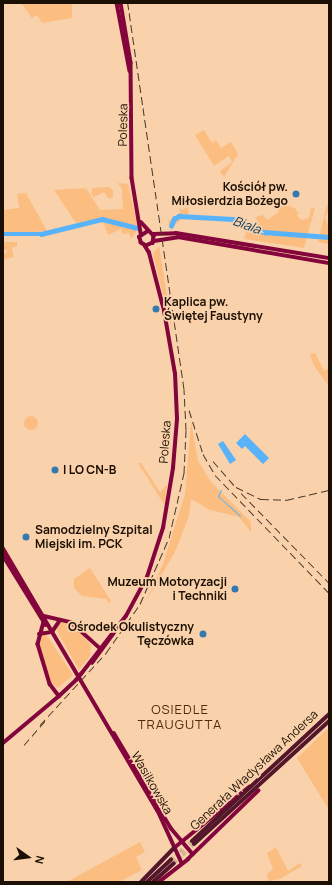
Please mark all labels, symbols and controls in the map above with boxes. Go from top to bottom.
street label: Poleska [115,103,131,147]
place label: Kościół pw. Miłosierdzia Bożego [172,180,288,208]
marker: Kościół pw. Miłosierdzia Bożego [291,189,301,199]
water label: Biala [231,213,263,237]
place label: Kaplica pw. Świętej Faustyny [164,295,263,323]
marker: Kaplica pw. Świętej Faustyny [151,304,161,314]
street label: Poleska [156,420,174,464]
place label: I LO CN-B [63,463,116,477]
marker: I LO CN-B [50,465,60,475]
place label: Samodzielny Szpital Miejski im. PCK [35,523,153,551]
marker: Samodzielny Szpital Miejski im. PCK [20,531,32,543]
place label: Muzeum Motoryzacji i Techniki [107,575,227,603]
marker: Muzeum Motoryzacji i Techniki [230,584,240,594]
place label: Ośrodek Okulistyczny Tęczówka [68,620,194,648]
marker: Ośrodek Okulistyczny Tęczówka [197,628,209,640]
district label: OSIEDLE TRAUGUTTA [138,702,222,733]
street label: Generała Władysława Andersa [187,707,321,833]
street label: Wasilkowska [128,749,176,817]
north arrow [8,837,48,877]
text: N [32,854,48,866]

